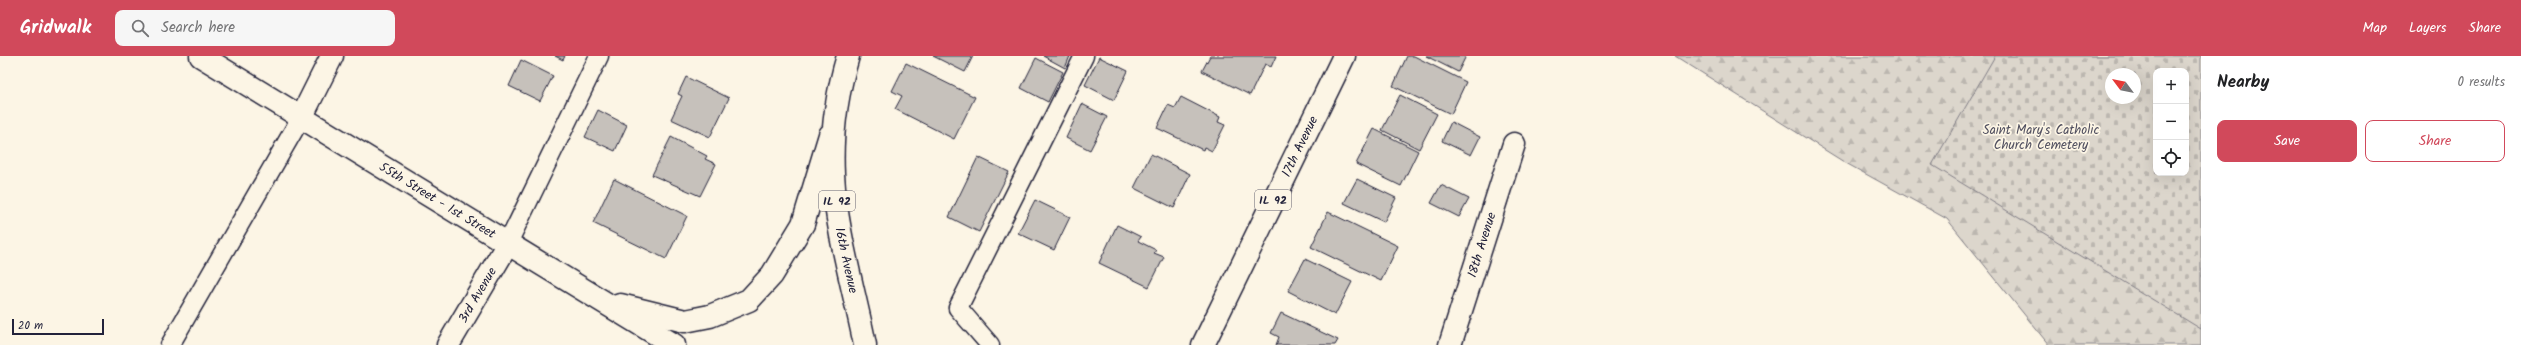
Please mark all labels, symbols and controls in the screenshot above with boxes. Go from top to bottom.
search box [115,10,395,46]
text: Gridwalk [20,13,91,43]
text: Search here [161,16,235,40]
icon: search [129,17,151,39]
text: Map [2363,17,2387,39]
text: Layers [2409,17,2447,39]
text: Share [2469,17,2501,39]
north arrow [2105,68,2141,104]
map controls [2153,68,2189,176]
button: + [2153,68,2189,104]
text: Nearby [2217,69,2269,96]
text: 0 results [2458,72,2505,93]
button: − [2153,104,2189,140]
street label: 17th Avenue [1276,112,1324,180]
park label: Saint Mary's Catholic Church Cemetery [1983,120,2099,156]
button: Save [2217,120,2357,162]
button: Share [2365,120,2505,162]
button: locate [2153,140,2189,176]
street label: 55th Street - 1st Street [375,157,501,245]
road number: IL 92 [1255,190,1291,210]
road number: IL 92 [819,191,855,211]
street label: 18th Avenue [1462,209,1502,280]
street label: 16th Avenue [829,226,864,296]
street label: 3rd Avenue [453,263,502,327]
scale bar [12,317,104,336]
text: 20 m [18,317,43,335]

